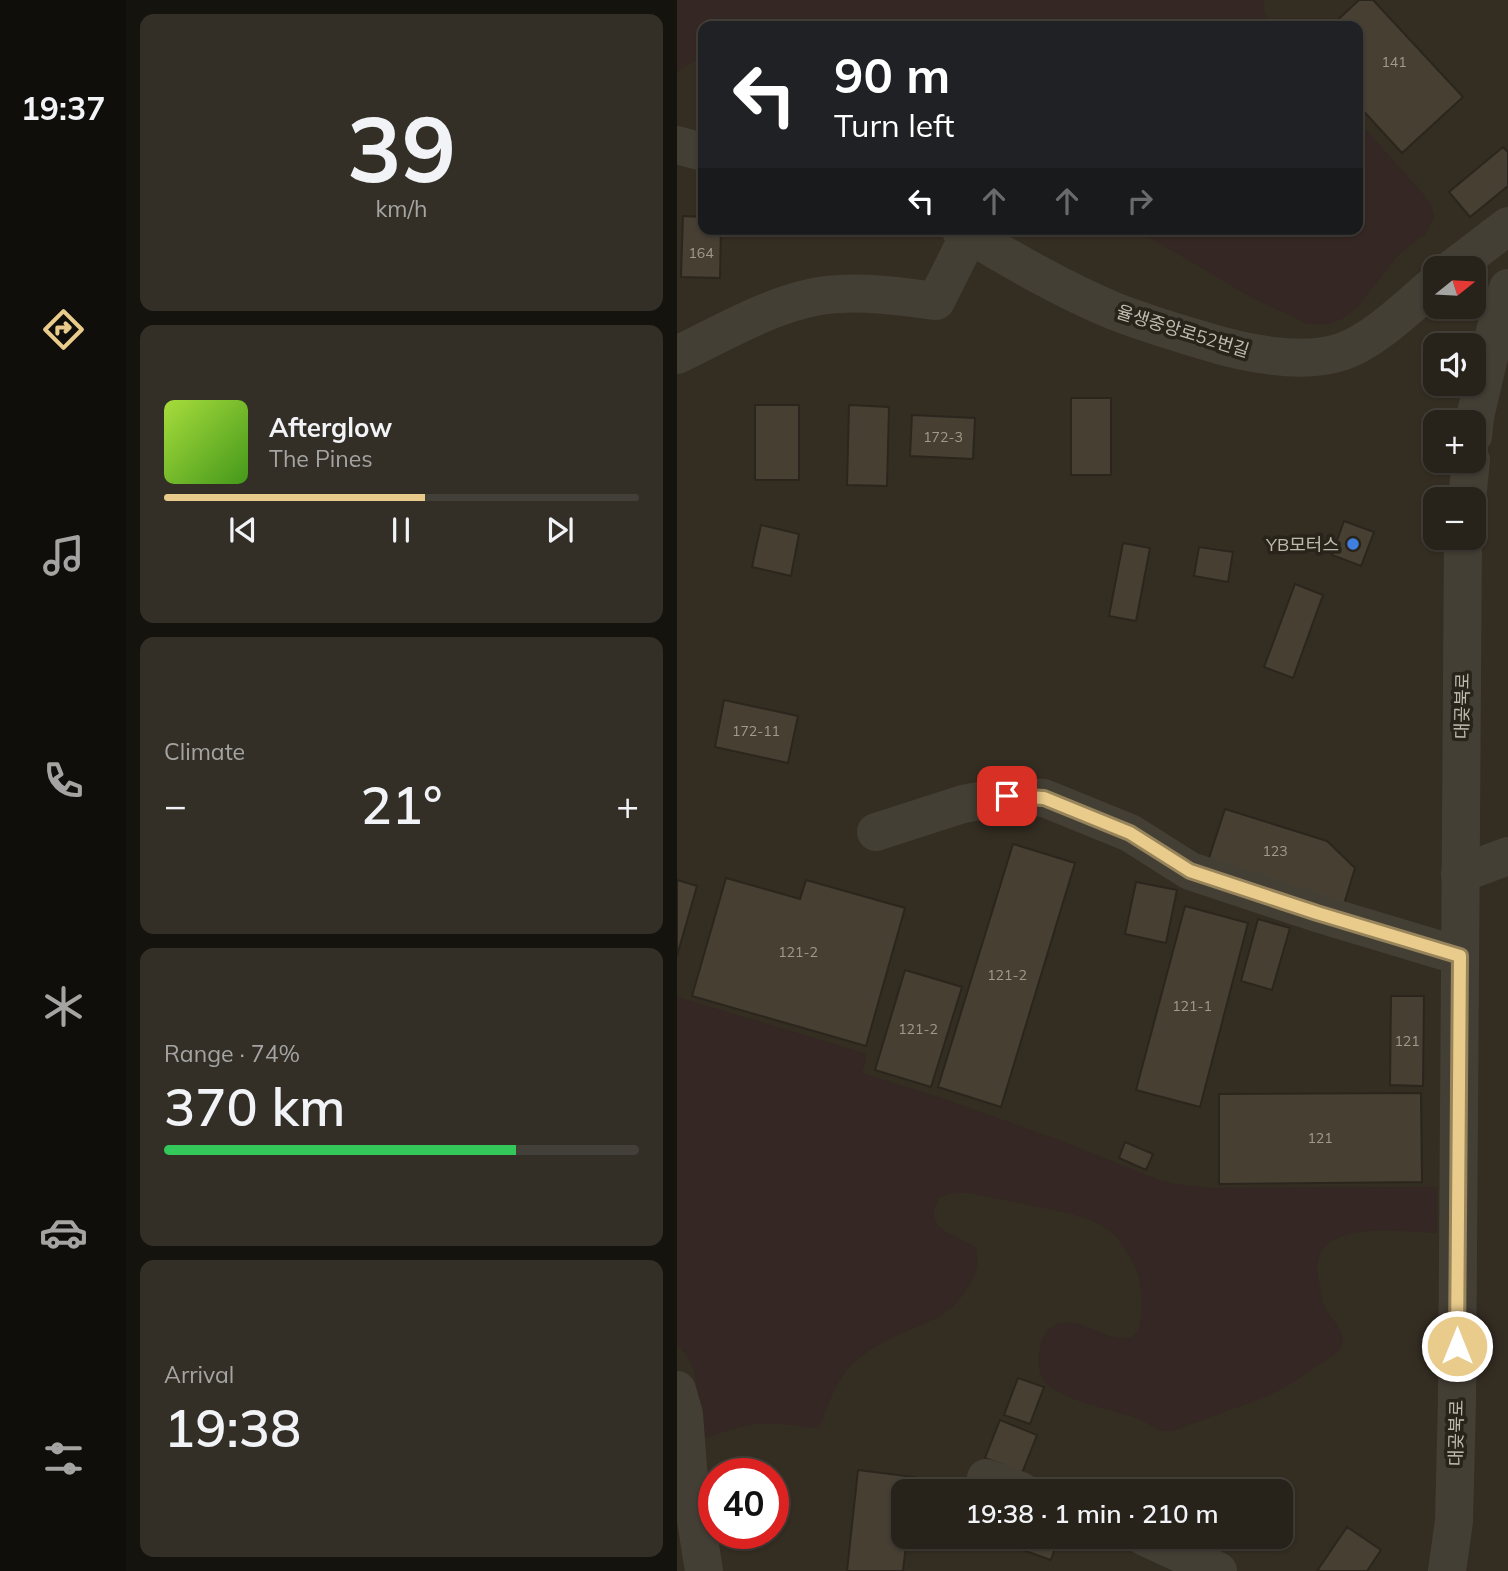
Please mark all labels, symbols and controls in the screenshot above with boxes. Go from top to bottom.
text: 90 m [834,44,950,105]
icon: left [719,49,810,140]
house number: 141 [1381,53,1407,71]
text: 19:37 [21,88,105,128]
text: 39 [347,91,456,205]
text: Turn left [834,105,954,145]
icon: left [902,182,940,220]
icon: ahead [975,182,1013,220]
icon: ahead [1048,182,1086,220]
icon: right [1121,182,1159,220]
text: km/h [375,194,428,223]
house number: 164 [688,244,714,262]
north arrow [1423,256,1485,318]
map controls [1423,256,1486,550]
street label: 율생중앙로52번길 [1114,300,1252,362]
icon: directions [39,305,88,354]
button: sound [1423,333,1486,396]
button: + [1423,410,1486,473]
text: Afterglow [269,411,392,444]
house number: 172-3 [923,428,963,446]
text: The Pines [269,444,373,473]
button: − [1423,487,1486,550]
icon: previous [224,511,262,549]
icon: pause [382,511,420,549]
icon: next [541,511,579,549]
icon: music [39,531,88,580]
place label: YB모터스 [1265,533,1339,556]
marker: YB모터스 [1345,536,1361,552]
street label: 대곶북로 [1450,673,1474,739]
house number: 172-11 [732,722,780,740]
text: Climate [164,737,245,766]
icon: phone [39,756,88,805]
pin [977,766,1037,826]
text: 21° [361,772,442,837]
icon: arrive [988,777,1026,815]
text: − [164,781,187,829]
text: + [616,781,639,829]
house number: 123 [1262,842,1288,860]
house number: 121-2 [778,943,818,961]
house number: 121-2 [987,966,1027,984]
icon: climate [39,982,88,1031]
house number: 121-1 [1172,997,1212,1015]
house number: 121-2 [898,1020,938,1038]
house number: 121 [1394,1032,1420,1050]
text: Range · 74% [164,1039,300,1068]
text: 370 km [164,1074,345,1139]
house number: 121 [1307,1129,1333,1147]
icon: car [39,1208,88,1257]
position arrow [1420,1309,1494,1383]
text: Arrival [164,1360,234,1389]
text: 19:38 [164,1395,301,1460]
street label: 대곶북로 [1444,1400,1468,1466]
icon: filters [39,1434,88,1483]
speed limit sign: 40 [698,1458,789,1549]
text: 19:38 · 1 min · 210 m [965,1497,1219,1530]

